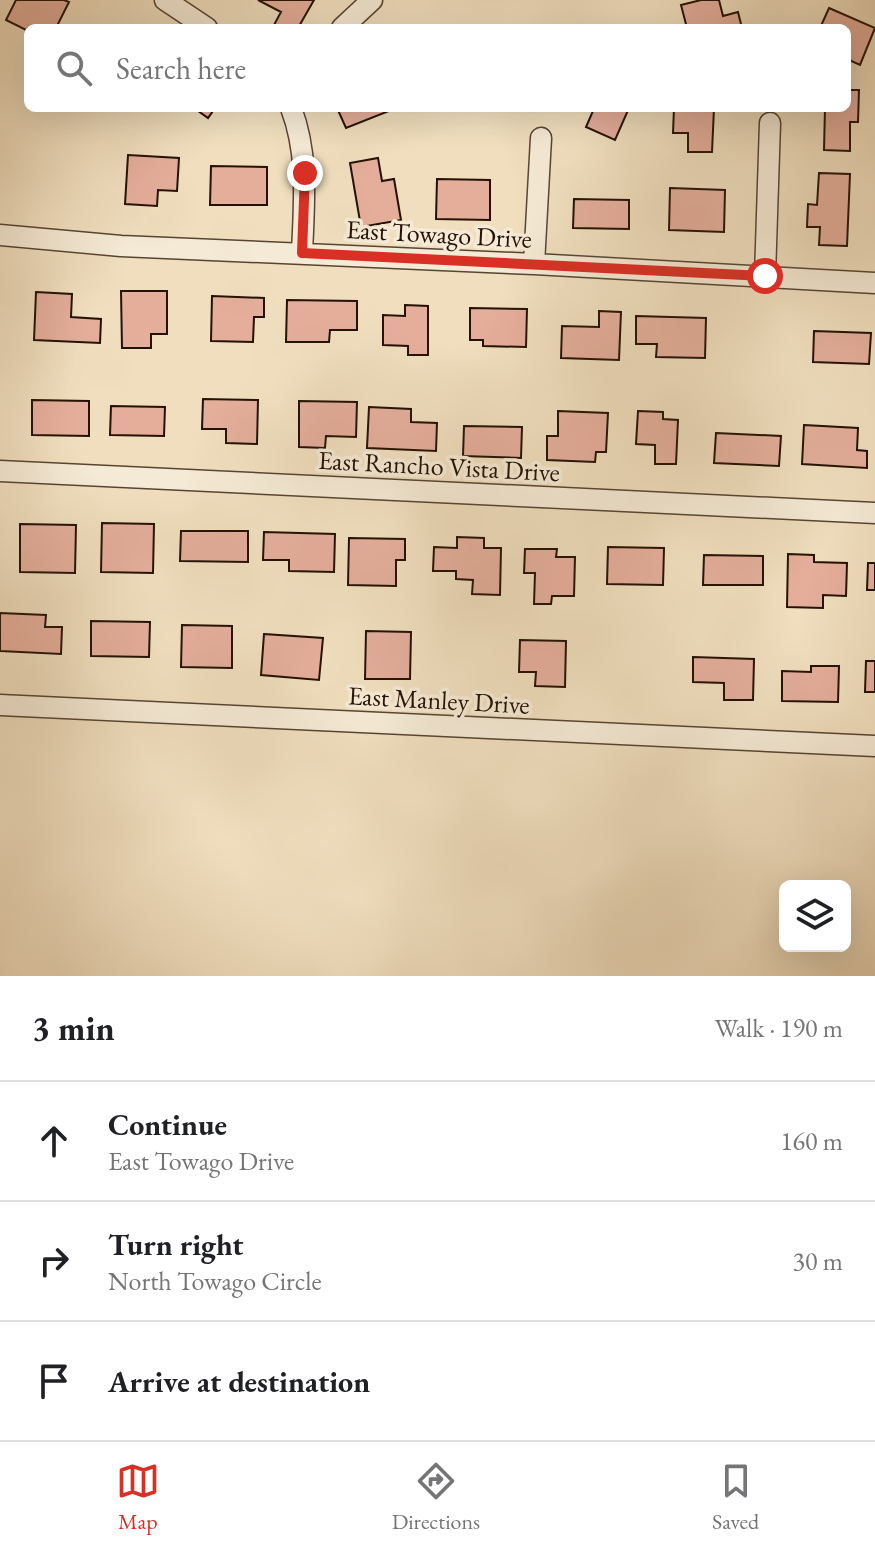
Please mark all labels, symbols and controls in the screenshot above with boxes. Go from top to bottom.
search box [24,24,851,112]
icon: search [52,46,96,90]
text: Search here [116,49,246,88]
route end [287,155,323,191]
street label: East Towago Drive [345,212,533,256]
route start [747,258,783,294]
street label: East Rancho Vista Drive [317,443,561,489]
street label: East Manley Drive [347,678,531,722]
map controls [779,880,851,952]
button: layers [779,880,851,952]
text: 3 min [32,1006,115,1050]
text: Walk · 190 m [715,1011,843,1045]
text: Continue [108,1105,227,1144]
icon: ahead [32,1119,76,1163]
text: 160 m [780,1124,843,1158]
text: East Towago Drive [108,1144,294,1178]
text: Turn right [108,1225,244,1264]
icon: right [32,1239,76,1283]
text: 30 m [793,1244,843,1278]
text: North Towago Circle [108,1264,322,1298]
icon: arrive [32,1359,76,1403]
text: Arrive at destination [108,1362,370,1401]
tab: Map [116,1459,160,1536]
tab: Directions [392,1459,480,1536]
tab: Saved [712,1459,759,1536]

